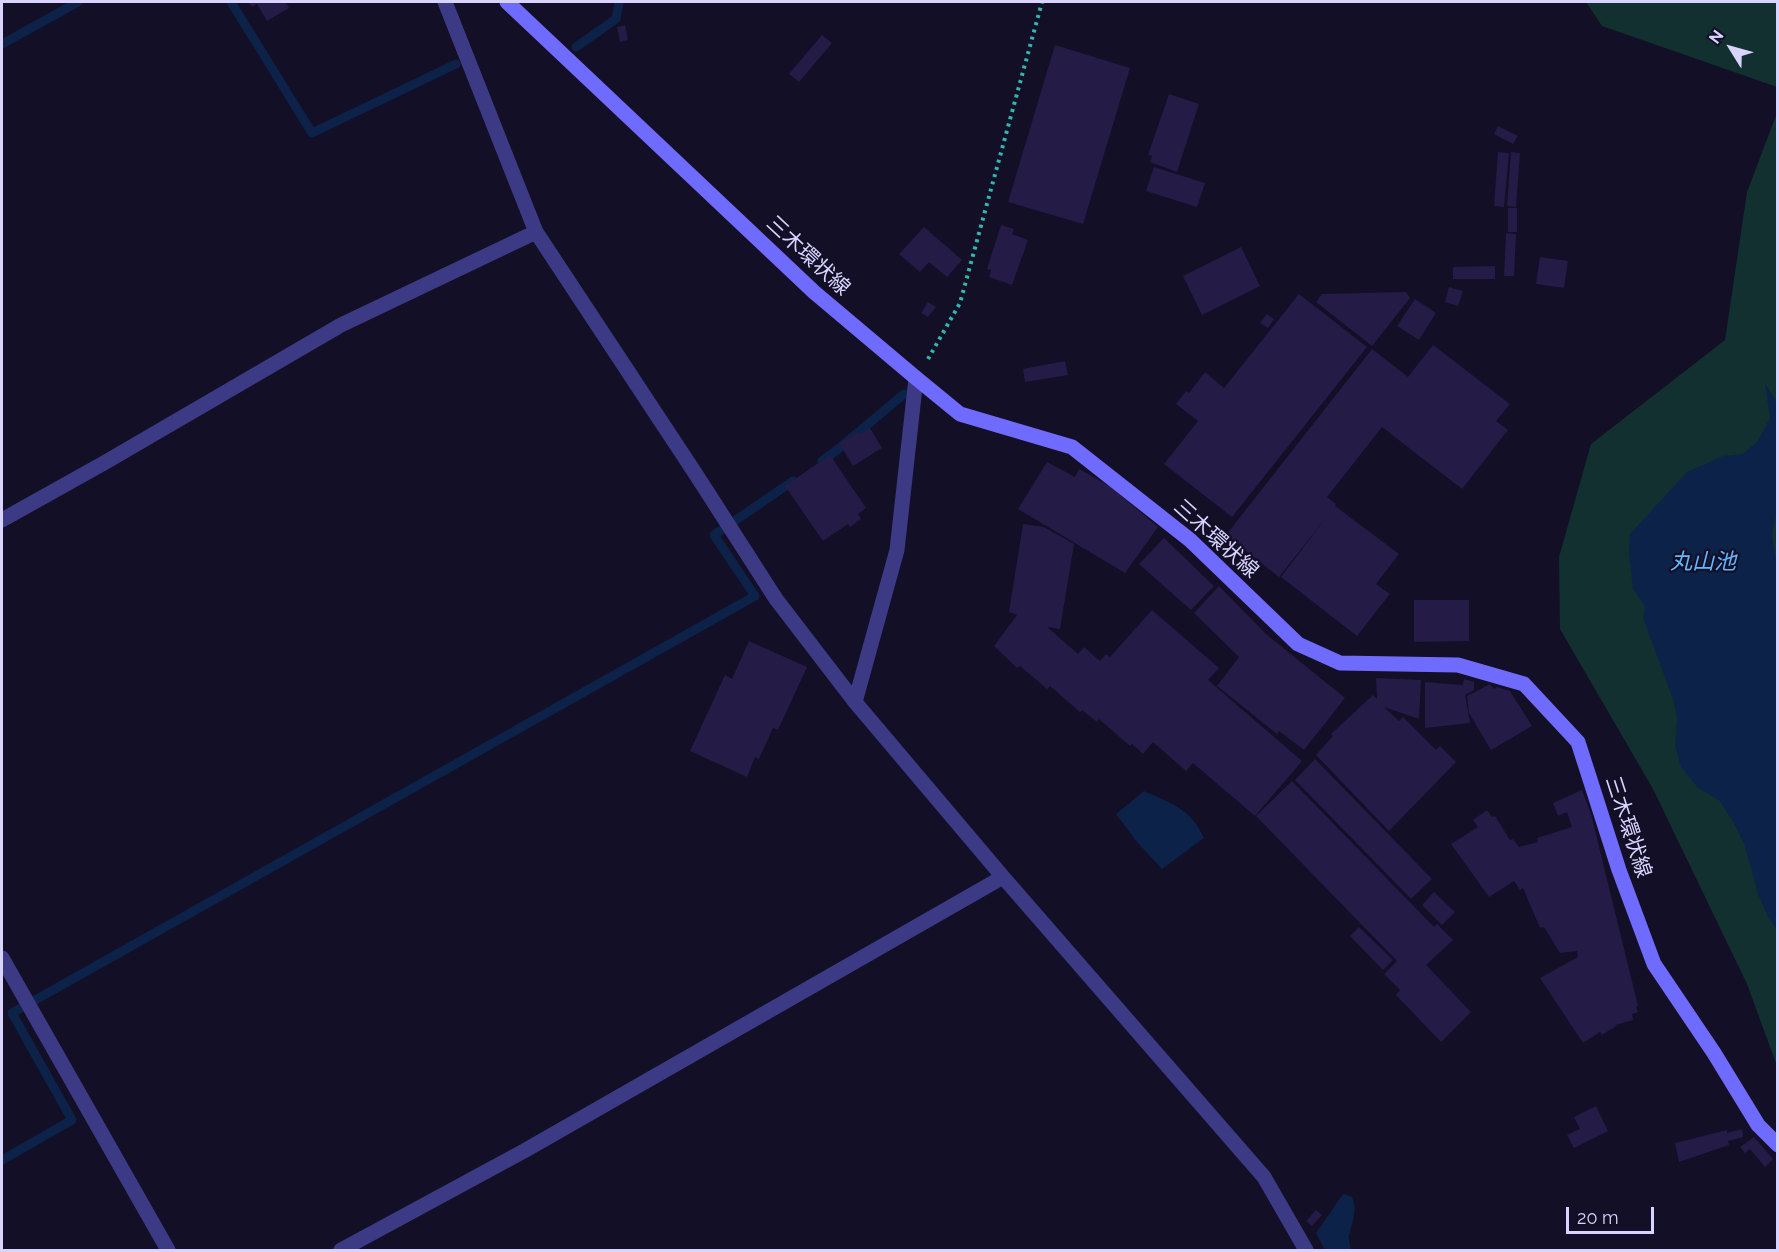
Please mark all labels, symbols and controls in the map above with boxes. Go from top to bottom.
north arrow [1701,18,1761,78]
text: N [1705,26,1727,47]
street label: 三木環状線 [761,211,855,301]
street label: 三木環状線 [1169,495,1263,583]
water label: 丸山池 [1670,549,1736,575]
street label: 三木環状線 [1600,773,1656,881]
scale bar [1569,1195,1658,1233]
text: 20 m [1577,1207,1619,1228]

